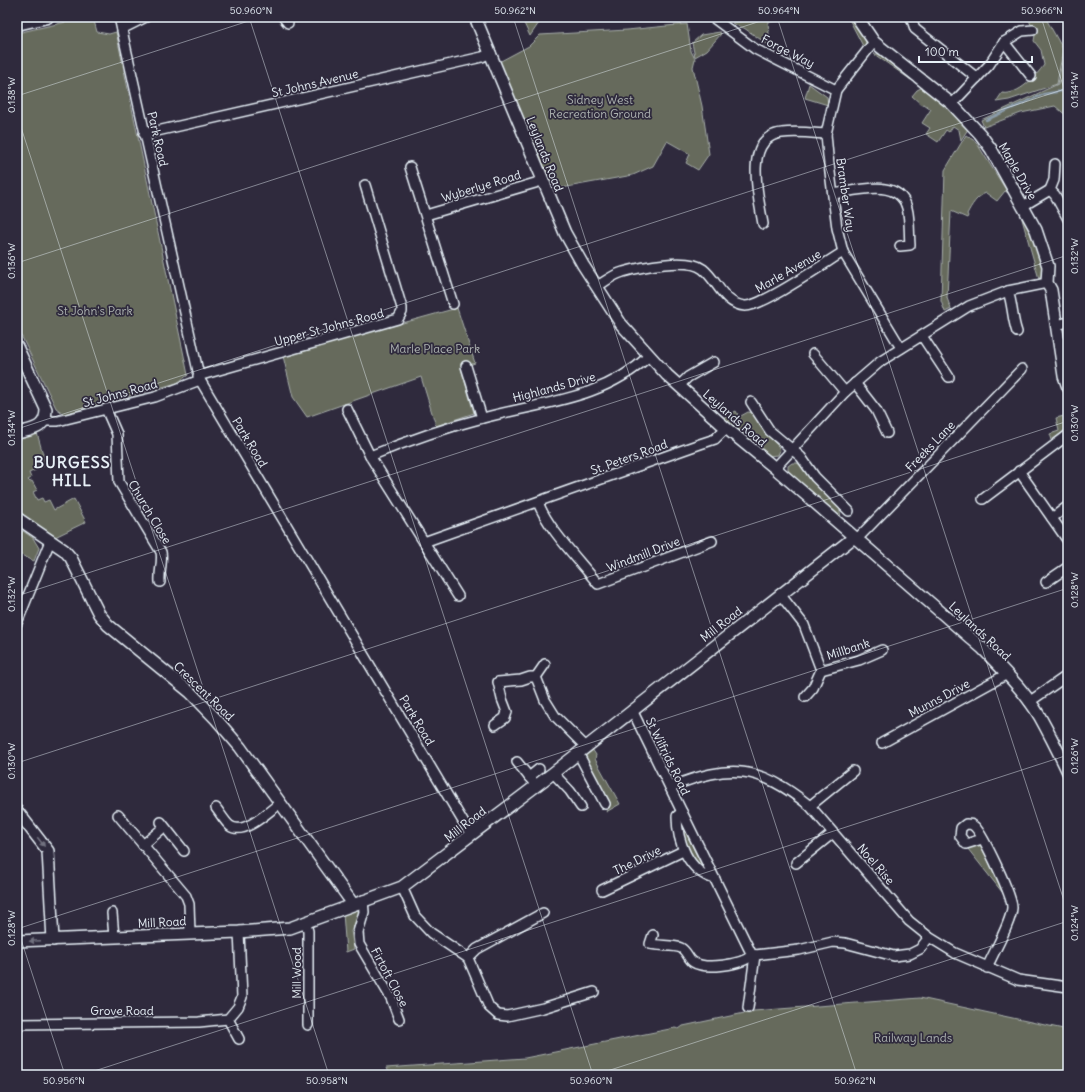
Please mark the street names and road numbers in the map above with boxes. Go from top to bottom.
street label: Forge Way [759,31,817,71]
street label: St Johns Avenue [270,66,360,100]
street label: Park Road [144,110,172,168]
street label: Leylands Road [523,114,567,194]
street label: Maple Drive [996,140,1040,202]
street label: Bramber Way [833,157,859,233]
street label: Wyberlye Road [439,167,523,205]
street label: Marle Avenue [752,246,824,296]
street label: Upper St Johns Road [273,305,385,349]
street label: Highlands Drive [511,369,597,405]
street label: St Johns Road [81,376,159,410]
street label: Leylands Road [700,386,770,450]
street label: Park Road [229,414,271,470]
street label: Freeks Lane [902,417,958,475]
street label: St. Peters Road [588,436,670,478]
street label: Church Close [125,477,175,547]
street label: Windmill Drive [604,533,682,575]
street label: Leylands Road [946,598,1014,664]
street label: Mill Road [697,603,745,645]
street label: Millbank [825,635,871,663]
street label: Crescent Road [171,658,237,724]
street label: Munns Drive [906,676,972,720]
street label: Park Road [396,692,438,748]
street label: St Wilfrids Road [643,715,693,797]
street label: Mill Road [441,803,489,845]
street label: Noel Rise [854,841,898,887]
street label: The Drive [611,842,663,878]
street label: Mill Road [137,913,187,931]
street label: Firtoft Close [368,945,412,1009]
street label: Mill Wood [289,947,304,999]
street label: Grove Road [90,1003,154,1018]

